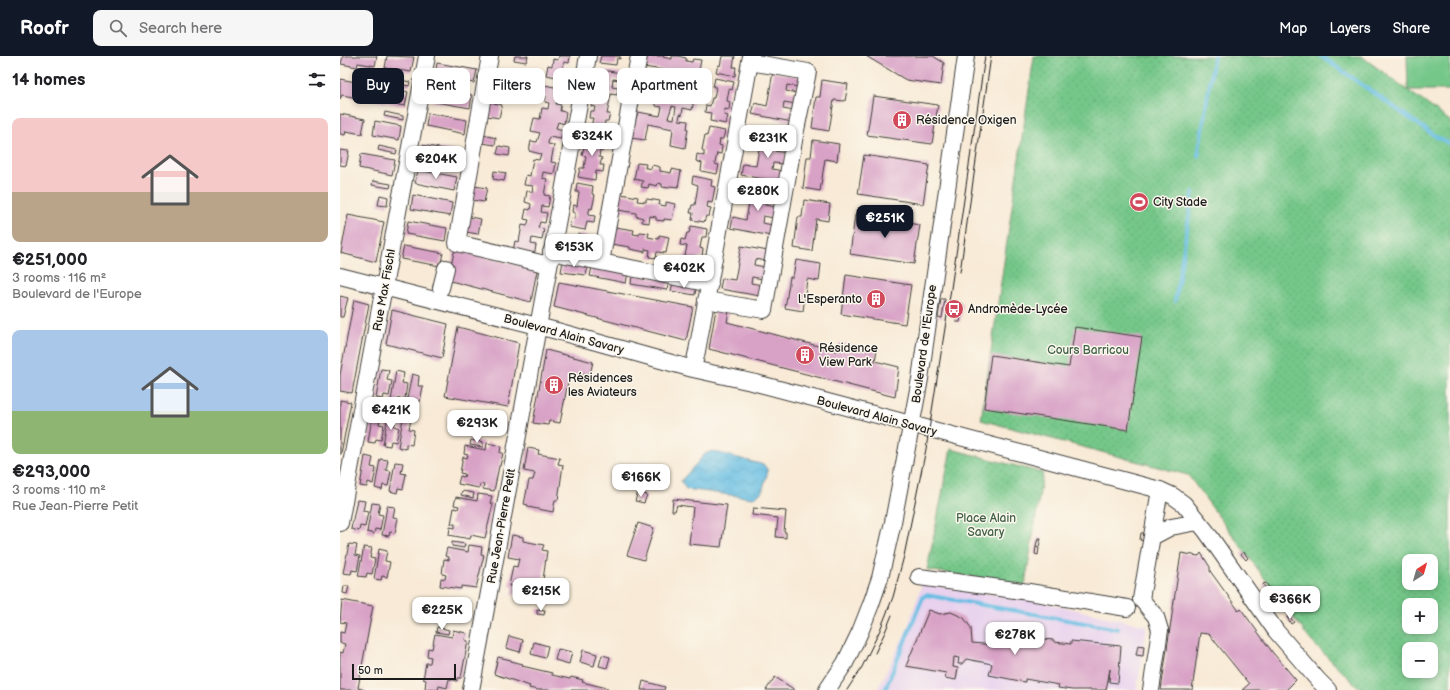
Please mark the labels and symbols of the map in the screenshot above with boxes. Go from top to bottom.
building icon: Résidence Oxigen [891,109,913,131]
place label: Résidence Oxigen [916,113,1017,128]
pin: €324K [564,123,620,157]
pin: €231K [740,125,796,159]
pin: €204K [408,146,464,180]
pin: €280K [730,178,786,212]
sports icon: City Stade [1128,191,1150,213]
place label: City Stade [1153,195,1207,210]
pin: €251K [857,205,913,239]
pin: €153K [546,234,602,268]
street label: Rue Max Fischl [370,248,399,332]
pin: €402K [656,255,712,289]
street label: Boulevard de l'Europe [909,284,940,404]
building icon: L'Esperanto [865,288,887,310]
place label: L'Esperanto [798,292,862,307]
bus stop icon: Andromède-Lycée [943,298,965,320]
place label: Andromède-Lycée [968,302,1068,317]
street label: Boulevard Alain Savary [502,311,626,358]
place label: Résidence View Park [819,341,878,370]
park label: Cours Barricou [1047,343,1129,358]
building icon: Résidence View Park [794,344,816,366]
place label: Résidences les Aviateurs [568,371,637,400]
building icon: Résidences les Aviateurs [543,374,565,396]
street label: Boulevard Alain Savary [815,393,939,440]
pin: €421K [363,397,419,431]
pin: €293K [449,410,505,444]
pin: €166K [613,464,669,498]
street label: Rue Jean-Pierre Petit [484,467,519,585]
park label: Place Alain Savary [956,511,1016,540]
north arrow [1402,554,1438,590]
pin: €215K [513,578,569,612]
pin: €366K [1262,586,1318,620]
pin: €225K [414,597,470,631]
pin: €278K [987,622,1043,656]
scale bar [352,662,456,681]

